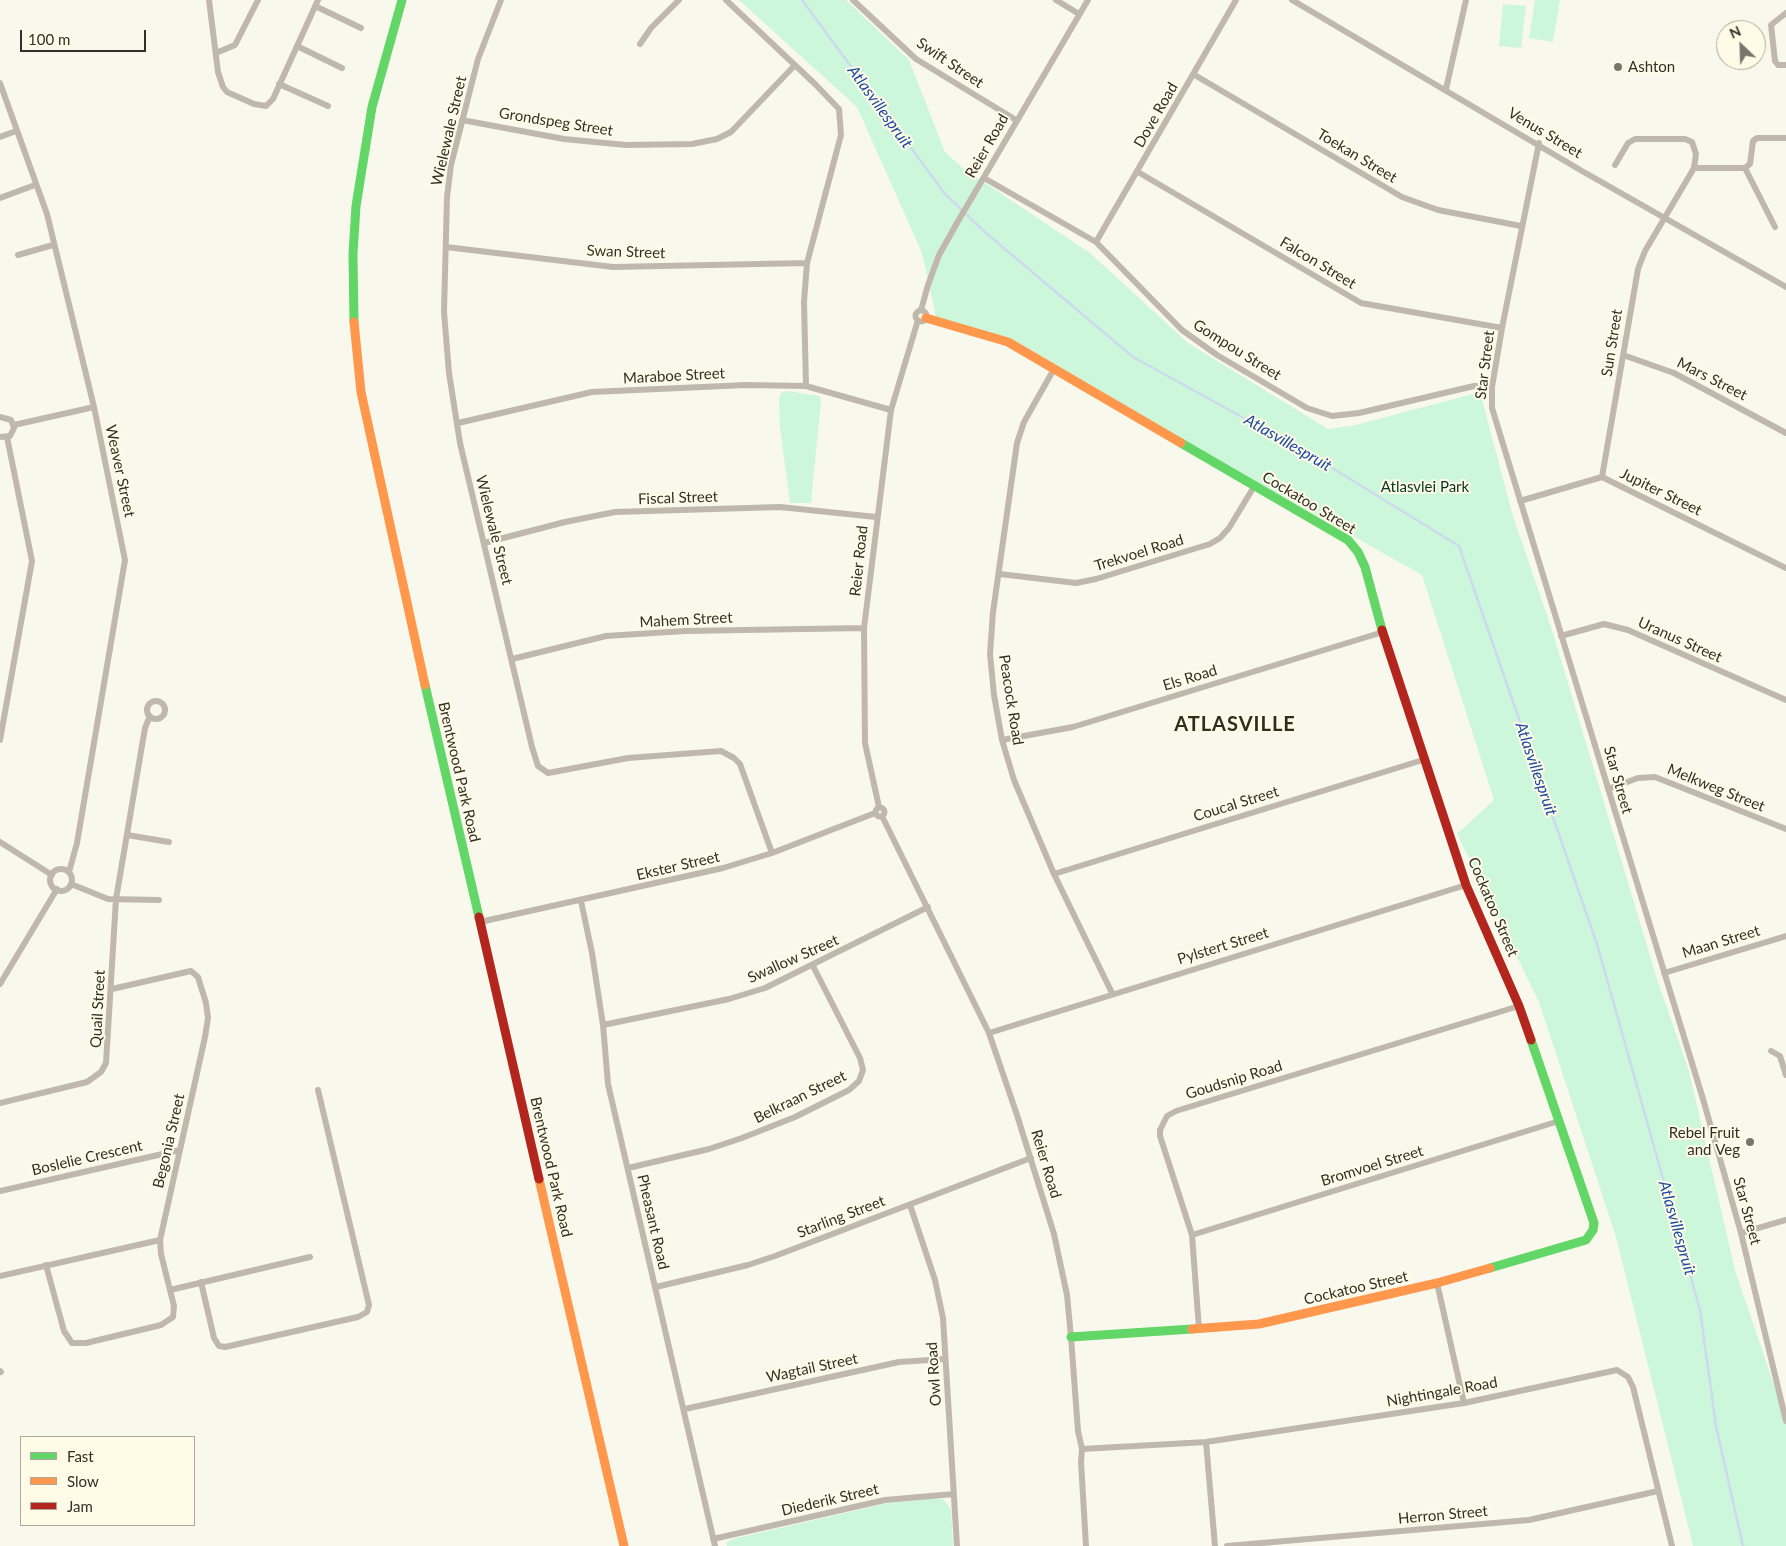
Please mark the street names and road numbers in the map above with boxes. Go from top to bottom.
street label: Swift Street [913,34,987,92]
street label: Wielewale Street [428,74,470,188]
street label: Dove Road [1130,79,1182,151]
street label: Grondspeg Street [498,104,614,140]
street label: Venus Street [1505,104,1585,162]
street label: Reier Road [961,111,1013,181]
street label: Toekan Street [1314,125,1400,187]
street label: Falcon Street [1277,233,1359,293]
street label: Swan Street [586,242,666,262]
street label: Sun Street [1598,308,1626,378]
street label: Gompou Street [1190,316,1284,384]
street label: Star Street [1472,329,1498,401]
street label: Mars Street [1674,354,1750,404]
street label: Maraboe Street [623,364,725,388]
street label: Weaver Street [101,423,139,519]
street label: Jupiter Street [1617,465,1705,519]
street label: Cockatoo Street [1259,468,1359,538]
street label: Wielewale Street [472,473,516,587]
street label: Fiscal Street [638,488,718,508]
street label: Reier Road [846,525,872,597]
street label: Trekvoel Road [1092,531,1186,575]
street label: Mahem Street [639,609,733,631]
street label: Uranus Street [1635,613,1725,667]
street label: Peacock Road [995,653,1027,747]
street label: Els Road [1161,661,1219,695]
street label: Brentwood Park Road [434,700,484,844]
street label: Star Street [1600,744,1636,816]
street label: Melkweg Street [1665,760,1767,816]
street label: Coucal Street [1191,782,1281,826]
street label: Ekster Street [635,848,721,884]
street label: Cockatoo Street [1464,855,1522,959]
street label: Maan Street [1680,922,1762,962]
street label: Pylstert Street [1175,924,1271,968]
street label: Swallow Street [745,931,841,987]
street label: Quail Street [87,969,109,1049]
street label: Goudsnip Road [1183,1057,1285,1103]
street label: Belkraan Street [751,1067,849,1127]
street label: Begonia Street [149,1092,189,1190]
street label: Brentwood Park Road [526,1095,576,1239]
street label: Reier Road [1027,1127,1065,1201]
street label: Boslelie Crescent [30,1137,144,1179]
street label: Bromvoel Street [1319,1142,1425,1190]
street label: Pheasant Road [633,1173,673,1271]
street label: Star Street [1729,1175,1765,1247]
street label: Starling Street [794,1192,888,1242]
street label: Cockatoo Street [1302,1267,1410,1309]
street label: Owl Road [923,1341,945,1407]
street label: Wagtail Street [765,1350,859,1386]
street label: Nightingale Road [1385,1373,1499,1411]
street label: Diederik Street [780,1480,880,1520]
street label: Herron Street [1397,1502,1489,1528]

